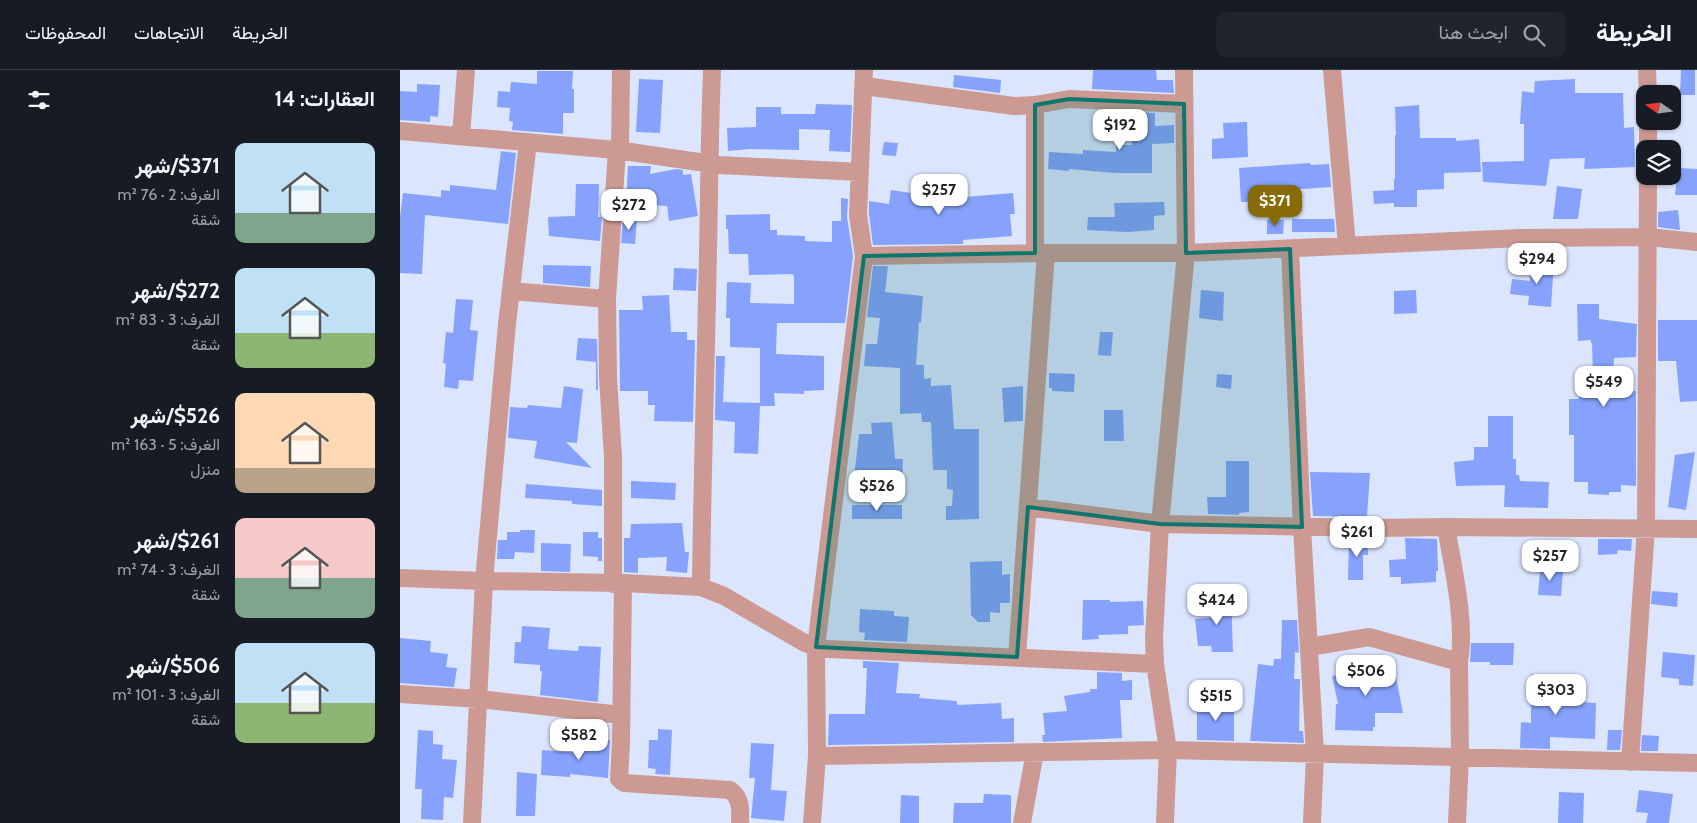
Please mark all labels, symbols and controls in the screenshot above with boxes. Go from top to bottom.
search box [1216,12,1566,57]
text: الخريطة [1596,18,1672,47]
text: ابحث هنا [1439,21,1508,44]
icon: search [1520,21,1548,49]
text: المحفوظات [25,22,106,44]
text: الاتجاهات [134,22,204,44]
text: الخريطة [232,22,288,44]
north arrow [1636,85,1681,130]
map controls [1636,85,1681,185]
icon: filters [25,86,53,114]
text: العقارات: 14 [274,86,375,111]
pin: $192 [1090,108,1150,151]
text: $192 [1104,115,1136,134]
button: layers [1636,140,1681,185]
text: $371/شهر [135,153,220,178]
icon: home [275,163,335,223]
pin: $257 [909,174,969,216]
text: $257 [922,180,956,199]
pin: $371 [1245,184,1305,227]
text: الغرف: 2 · 76 m² [118,185,220,204]
pin: $272 [599,189,659,231]
text: $371 [1259,191,1291,210]
text: $272 [612,195,646,214]
text: شقة [191,210,220,229]
pin: $294 [1507,242,1567,285]
text: $294 [1519,249,1555,268]
text: $272/شهر [132,278,220,303]
icon: home [275,288,335,348]
text: الغرف: 3 · 83 m² [116,310,220,329]
text: شقة [191,335,220,354]
pin: $549 [1574,366,1634,408]
text: $549 [1586,372,1622,391]
text: $526/شهر [131,403,220,428]
icon: home [275,413,335,473]
text: الغرف: 5 · 163 m² [111,435,220,454]
text: منزل [190,460,220,479]
pin: $526 [847,470,907,512]
text: $526 [859,476,895,495]
pin: $261 [1327,516,1387,558]
text: $261 [1341,522,1373,541]
text: $261/شهر [134,528,220,553]
icon: home [275,538,335,598]
pin: $257 [1520,540,1580,582]
text: $257 [1533,546,1567,565]
text: الغرف: 3 · 74 m² [117,560,220,579]
pin: $424 [1187,584,1247,626]
text: شقة [191,585,220,604]
text: $424 [1198,590,1236,609]
text: $506/شهر [127,653,220,678]
pin: $506 [1336,654,1396,697]
text: $506 [1347,661,1385,680]
icon: home [275,663,335,723]
pin: $303 [1526,674,1586,716]
pin: $515 [1186,680,1246,722]
text: $303 [1537,680,1575,699]
text: الغرف: 3 · 101 m² [112,685,220,704]
text: $515 [1200,686,1232,705]
text: شقة [191,710,220,729]
pin: $582 [549,718,609,761]
text: $582 [561,725,597,744]

